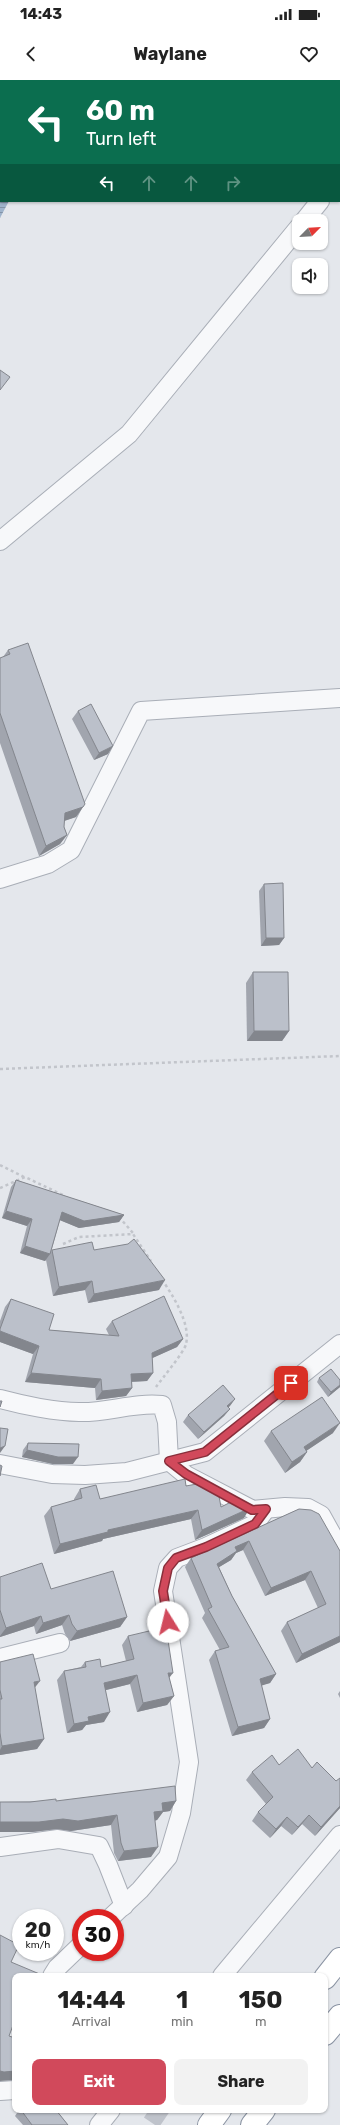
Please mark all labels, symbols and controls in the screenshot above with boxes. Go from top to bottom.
text: 14:43 [20,5,62,23]
icon: back [20,43,42,65]
text: Waylane [133,43,207,65]
icon: heart [298,43,320,65]
text: 60 m [86,94,155,127]
icon: left [20,96,72,148]
text: Turn left [86,128,156,150]
icon: left [96,172,118,194]
icon: ahead [138,172,160,194]
icon: ahead [180,172,202,194]
icon: right [222,172,244,194]
north arrow [292,214,328,250]
map controls [292,214,328,294]
button: sound [292,258,328,294]
pin [274,1366,308,1400]
icon: arrive [280,1372,302,1394]
position arrow [147,1601,189,1643]
speed limit sign: 30 [72,1909,124,1961]
text: 20 [25,1918,51,1942]
text: km/h [26,1939,50,1951]
text: 14:44 [57,1986,126,2014]
text: 1 [176,1986,188,2014]
text: 150 [239,1986,283,2014]
text: Arrival [72,2014,111,2029]
text: min [171,2014,193,2029]
text: m [255,2014,267,2029]
button: Exit [32,2059,166,2105]
button: Share [174,2059,308,2105]

